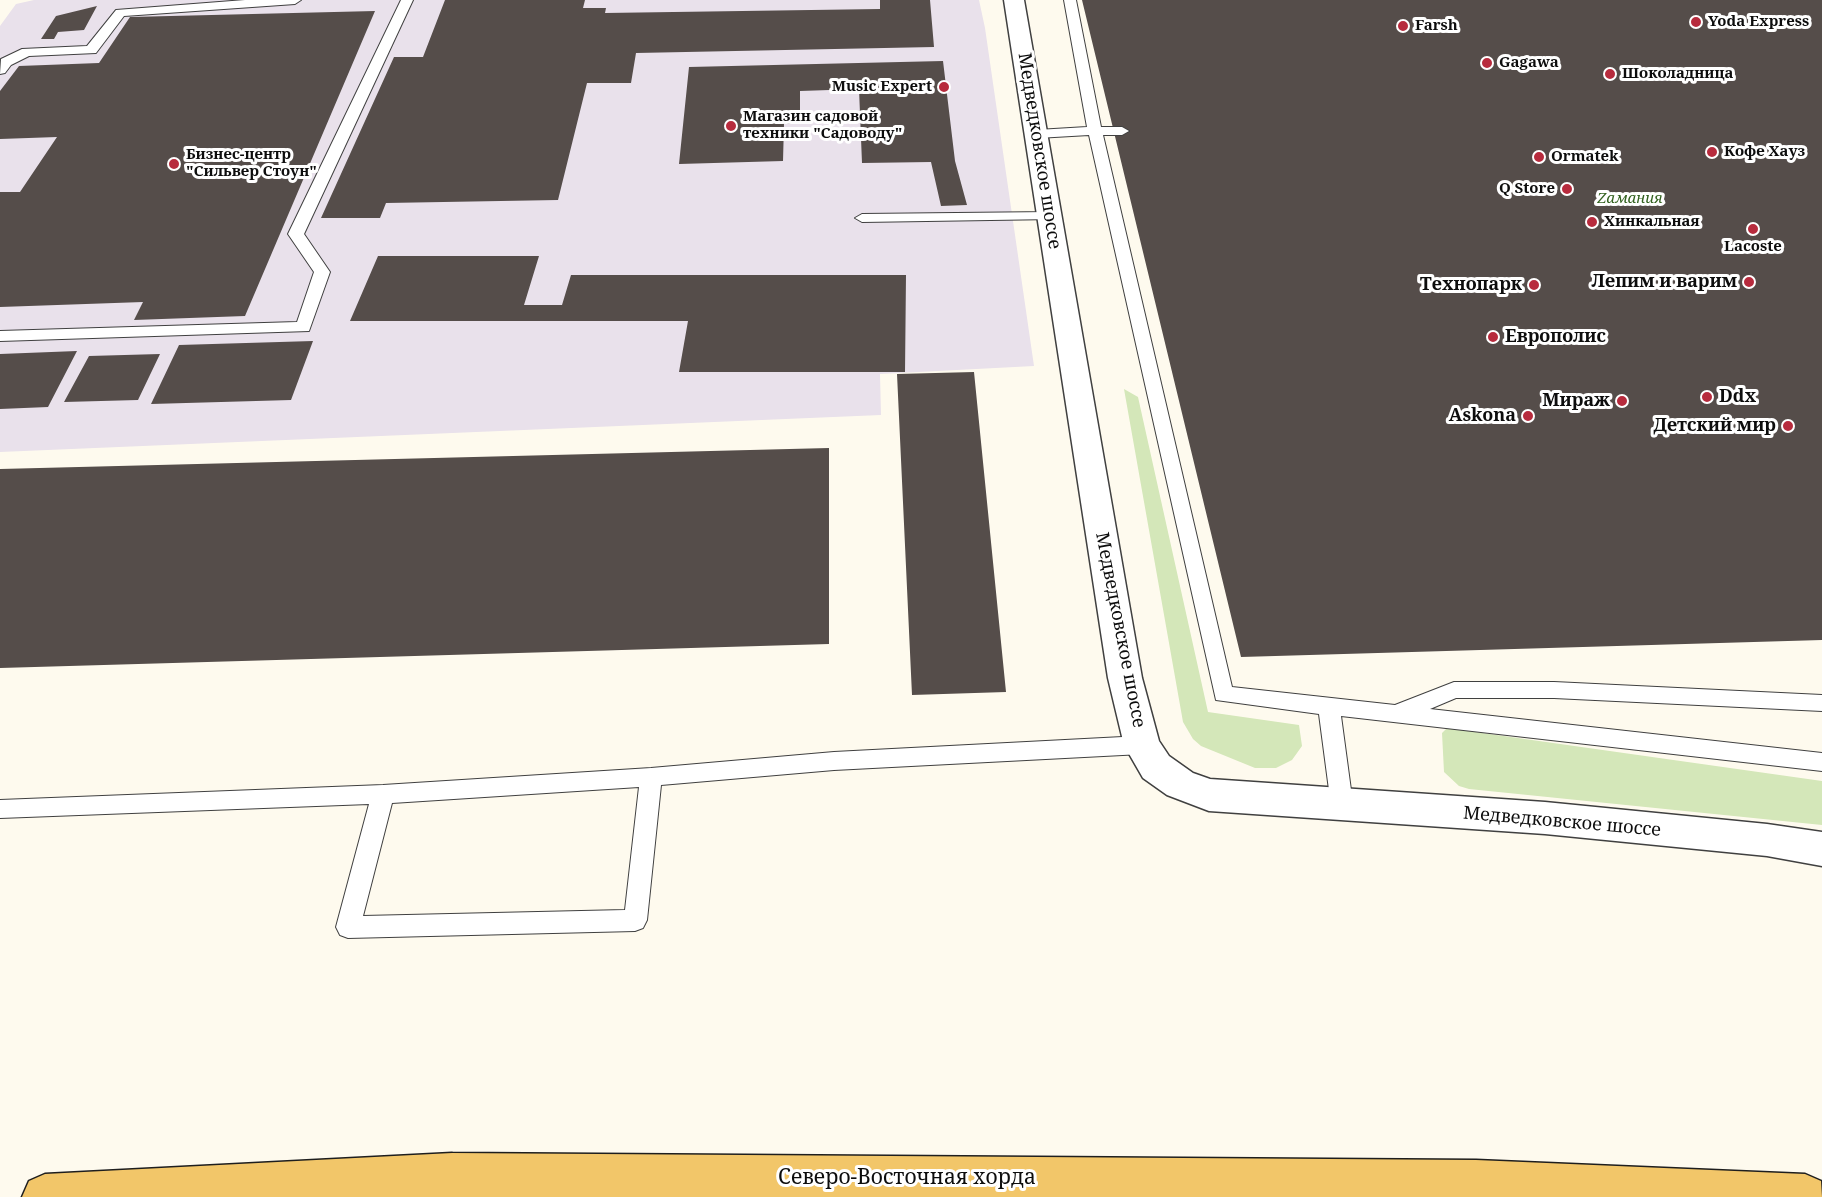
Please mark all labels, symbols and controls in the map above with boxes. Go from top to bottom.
place label: Yoda Express [1708,13,1809,31]
marker: Yoda Express [1689,15,1703,29]
place label: Farsh [1415,17,1458,35]
marker: Farsh [1396,19,1410,33]
street label: Медведковское шоссе [1013,51,1065,251]
place label: Gagawa [1499,54,1559,72]
marker: Gagawa [1480,56,1494,70]
place label: Шоколадница [1622,65,1733,83]
marker: Шоколадница [1603,67,1617,81]
place label: Music Expert [832,78,932,96]
marker: Music Expert [937,80,951,94]
place label: Магазин садовой техники "Садоводу" [743,108,902,143]
marker: Магазин садовой техники "Садоводу" [724,119,738,133]
place label: Кофе Хауз [1724,143,1805,161]
marker: Кофе Хауз [1705,145,1719,159]
place label: Бизнес-центр "Сильвер Стоун" [186,146,317,181]
place label: Ormatek [1551,148,1619,166]
marker: Ormatek [1532,150,1546,164]
marker: Бизнес-центр "Сильвер Стоун" [167,157,181,171]
place label: Q Store [1499,180,1555,198]
marker: Q Store [1560,182,1574,196]
park label: Zамания [1597,190,1663,208]
place label: Хинкальная [1604,213,1700,231]
marker: Хинкальная [1585,215,1599,229]
marker: Lacoste [1746,222,1760,236]
place label: Lacoste [1724,238,1782,256]
place label: Лепим и варим [1592,271,1737,293]
place label: Технопарк [1420,274,1522,296]
marker: Лепим и варим [1742,275,1756,289]
marker: Технопарк [1527,278,1541,292]
place label: Европолис [1505,326,1606,348]
marker: Европолис [1486,330,1500,344]
place label: Ddx [1719,386,1756,408]
place label: Мираж [1542,390,1610,412]
marker: Ddx [1700,390,1714,404]
marker: Мираж [1615,394,1629,408]
place label: Askona [1449,405,1516,427]
marker: Askona [1521,409,1535,423]
place label: Детский мир [1653,415,1776,437]
marker: Детский мир [1781,419,1795,433]
street label: Медведковское шоссе [1090,530,1150,730]
street label: Медведковское шоссе [1462,803,1662,841]
street label: Северо-Восточная хорда [778,1165,1036,1191]

